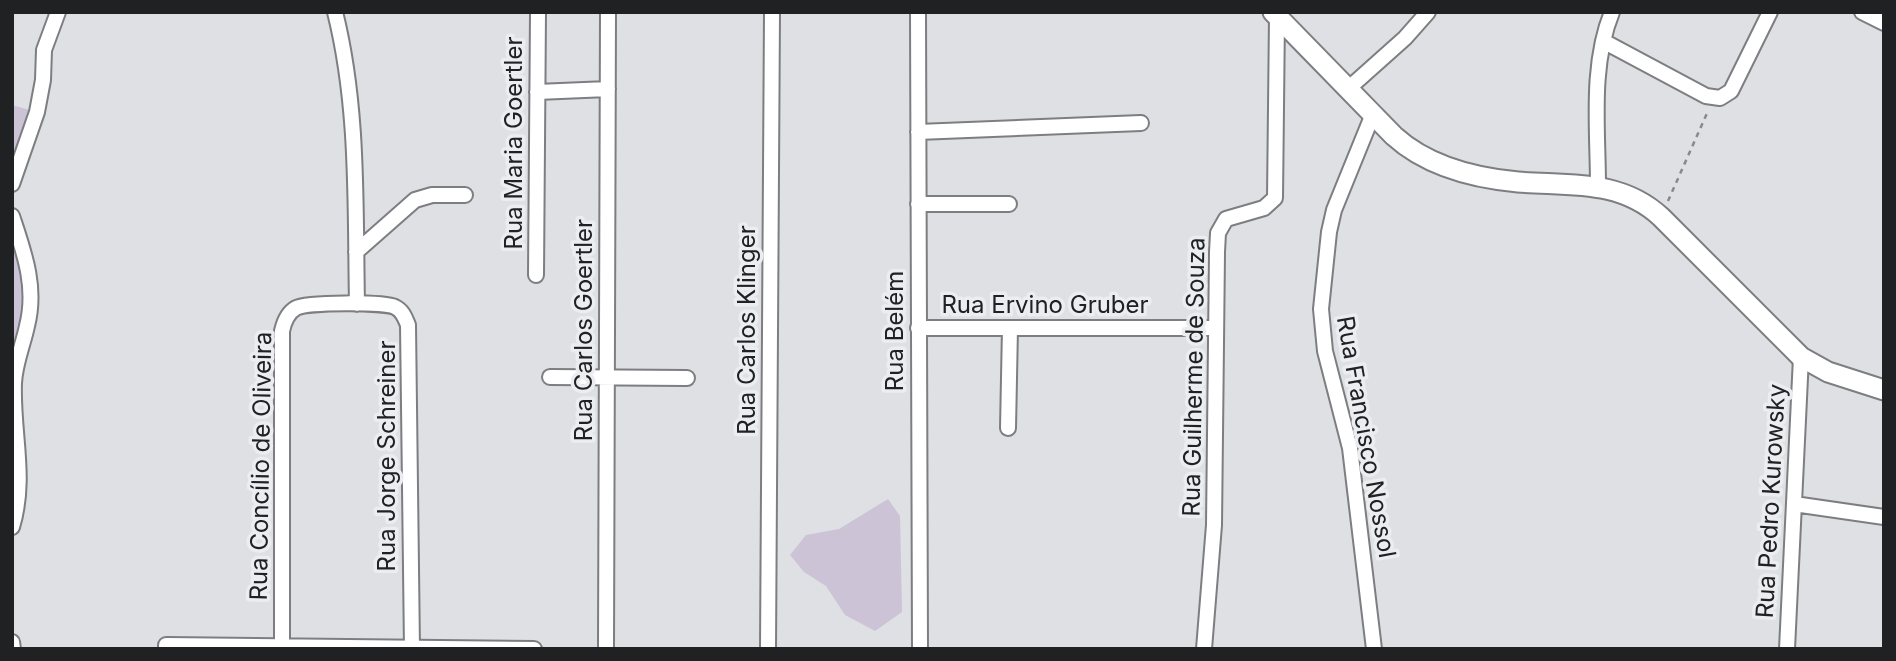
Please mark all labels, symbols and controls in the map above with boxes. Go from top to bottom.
street label: Rua Maria Goertler [499,37,528,249]
street label: Rua Carlos Goertler [569,219,598,441]
street label: Rua Carlos Klinger [732,225,761,435]
street label: Rua Guilherme de Souza [1177,237,1210,517]
street label: Rua Belém [880,271,909,391]
street label: Rua Ervino Gruber [941,290,1149,319]
street label: Rua Francisco Nossol [1331,314,1402,560]
street label: Rua Concílio de Oliveira [244,331,277,601]
street label: Rua Jorge Schreiner [372,341,401,572]
street label: Rua Pedro Kurowsky [1750,383,1791,619]

